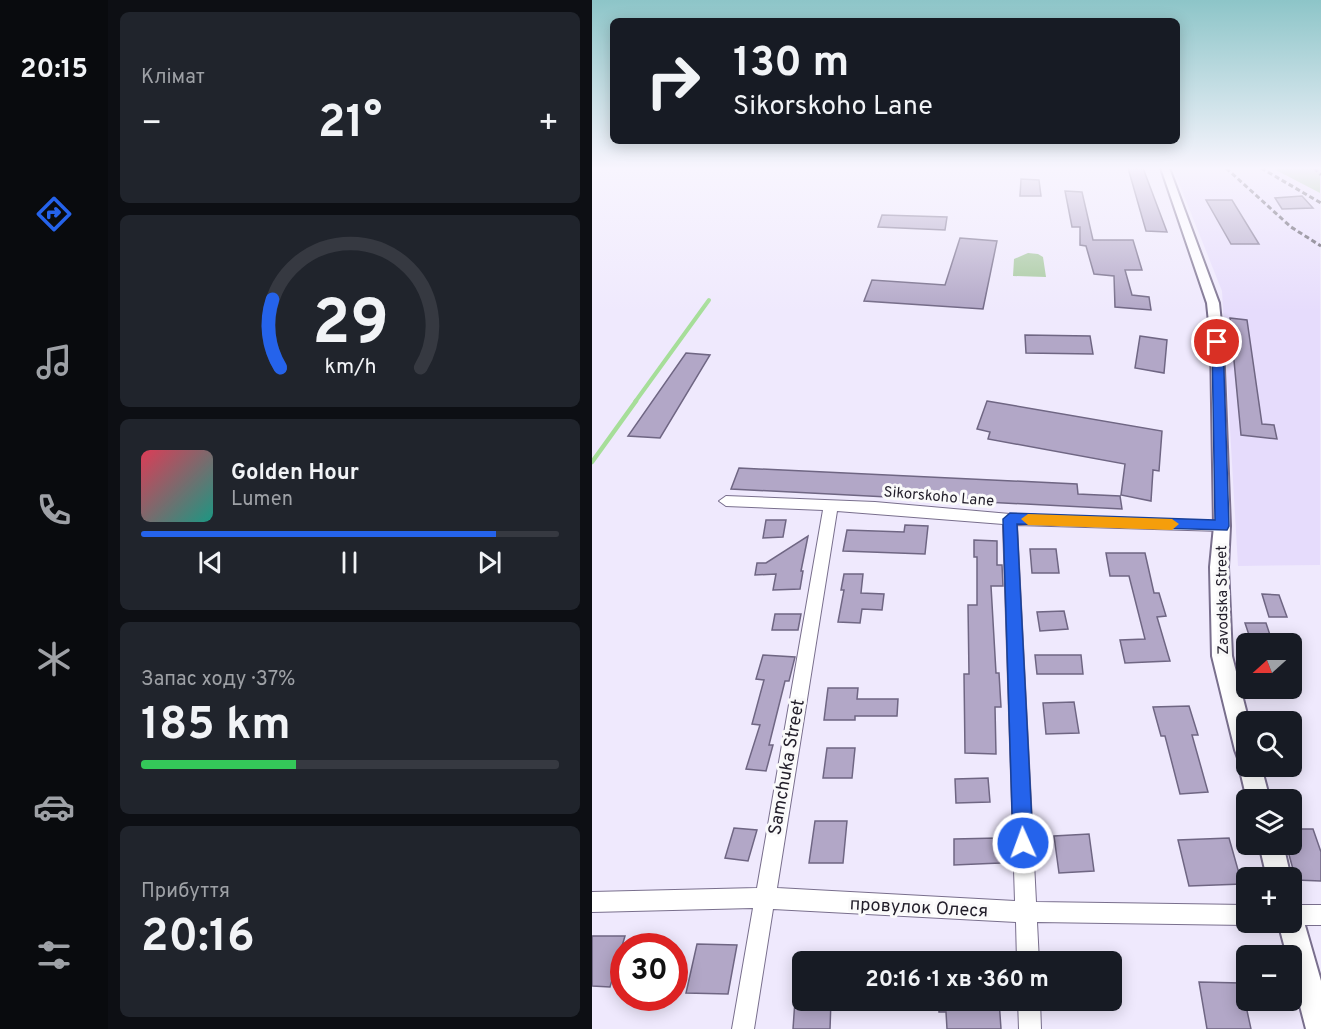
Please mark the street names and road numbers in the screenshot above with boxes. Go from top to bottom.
street label: Sikorskoho Lane [883,483,995,512]
street label: Zavodska Street [1213,545,1234,655]
street label: Samchuka Street [764,697,811,837]
street label: провулок Олеся [849,893,989,924]

